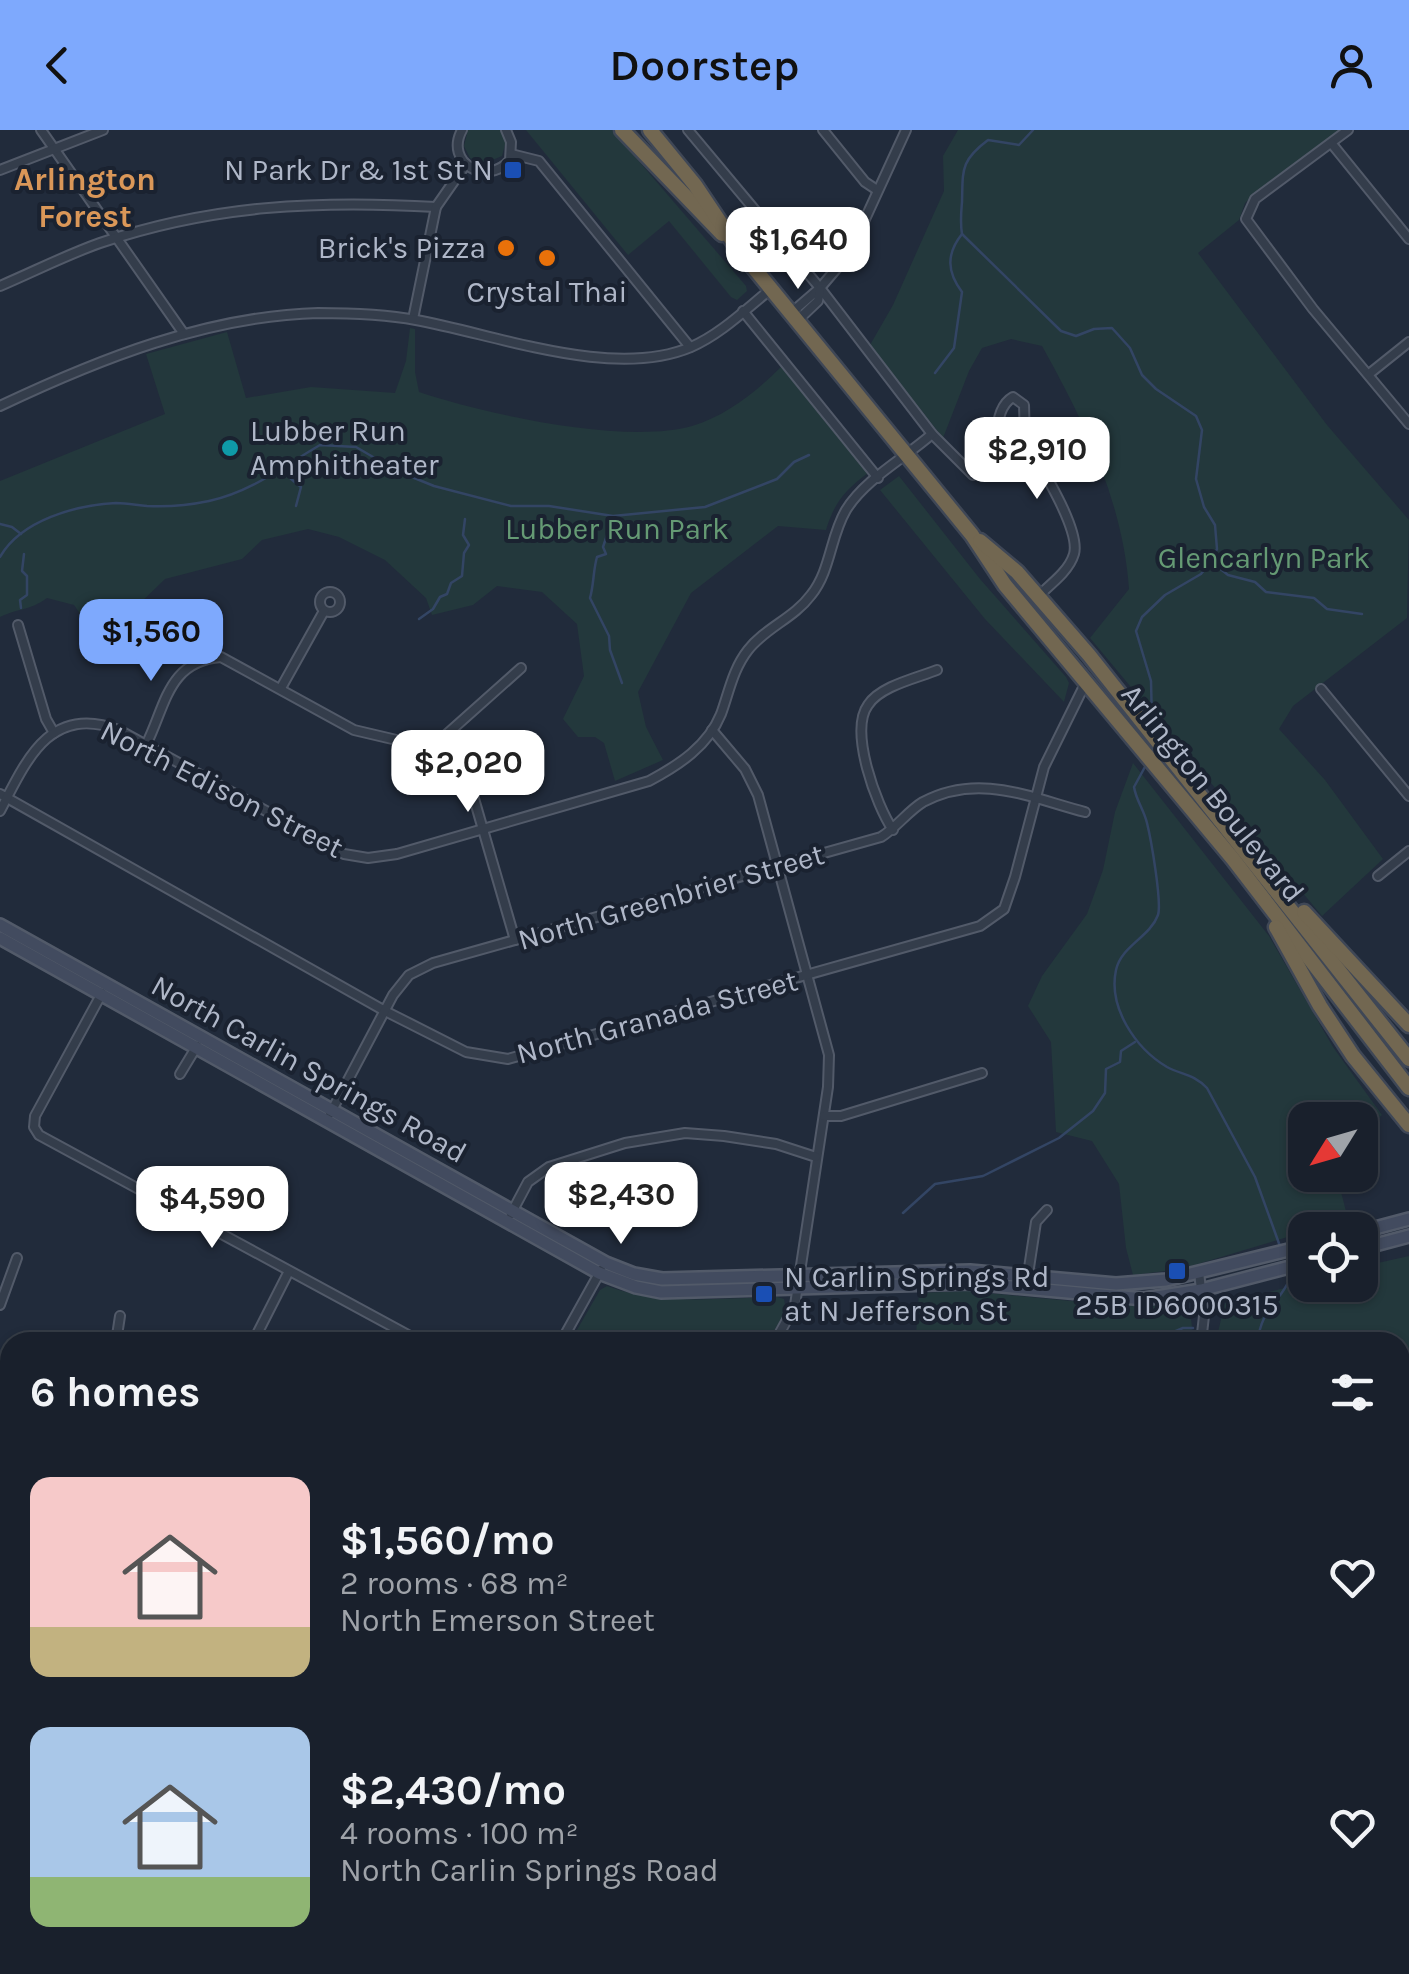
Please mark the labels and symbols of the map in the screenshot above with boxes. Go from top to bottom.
place label: N Park Dr & 1st St N [224,152,493,188]
marker: N Park Dr & 1st St N [502,159,524,181]
district label: Arlington Forest [14,161,156,235]
pin: $1,640 [717,207,879,292]
place label: Brick's Pizza [318,230,486,266]
marker: Brick's Pizza [495,237,517,259]
marker: Crystal Thai [536,247,558,269]
place label: Crystal Thai [467,274,627,310]
place label: Lubber Run Amphitheater [250,413,439,483]
pin: $2,910 [956,417,1118,502]
marker: Lubber Run Amphitheater [219,437,241,459]
park label: Lubber Run Park [505,511,729,547]
park label: Glencarlyn Park [1158,540,1370,576]
pin: $1,560 [70,599,232,684]
street label: Arlington Boulevard [1114,677,1312,909]
street label: North Edison Street [95,712,349,866]
pin: $2,020 [387,730,549,815]
street label: North Greenbrier Street [514,836,828,958]
street label: North Granada Street [513,962,801,1072]
street label: North Carlin Springs Road [145,967,473,1171]
north arrow [1288,1102,1378,1192]
pin: $2,430 [540,1162,702,1247]
pin: $4,590 [131,1166,293,1251]
place label: N Carlin Springs Rd at N Jefferson St [784,1259,1050,1329]
marker: 25B ID6000315 [1166,1260,1188,1282]
marker: N Carlin Springs Rd at N Jefferson St [753,1283,775,1305]
place label: 25B ID6000315 [1075,1287,1279,1323]

